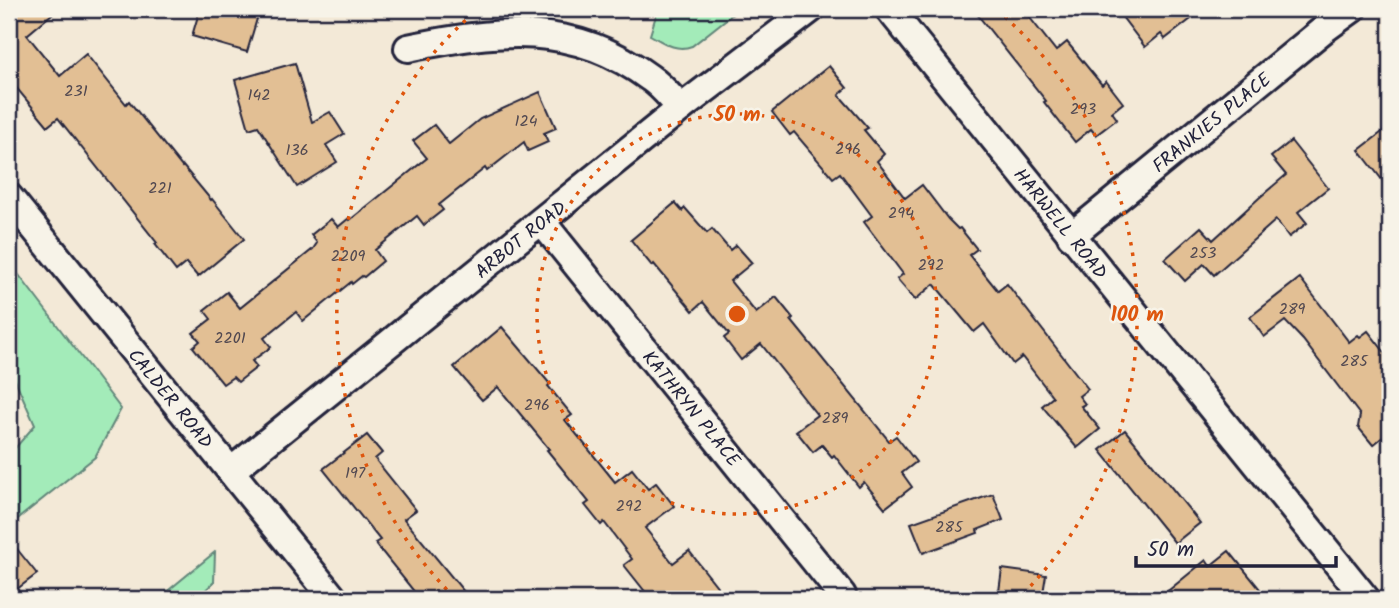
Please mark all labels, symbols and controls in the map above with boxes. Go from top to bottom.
street label: FRANKIES PLACE [1146,65,1279,181]
house number: 231 [64,79,88,104]
house number: 142 [247,83,271,108]
house number: 293 [1070,97,1096,122]
text: 50 m [713,99,760,132]
house number: 124 [514,109,538,134]
house number: 296 [835,137,861,162]
house number: 136 [285,138,309,163]
street label: HARWELL ROAD [1005,162,1114,287]
house number: 221 [148,176,172,201]
street label: ARBOT ROAD [469,194,574,287]
house number: 294 [888,201,914,226]
house number: 253 [1189,241,1217,266]
house number: 2209 [331,244,365,269]
house number: 292 [918,253,944,278]
house number: 289 [1279,297,1306,322]
text: 100 m [1110,299,1164,332]
centre of rings [725,302,749,326]
house number: 2201 [214,326,246,351]
street label: CALDER ROAD [119,342,219,456]
street label: KATHRYN PLACE [634,344,748,475]
house number: 285 [1340,349,1369,374]
house number: 296 [524,393,550,418]
house number: 289 [822,406,849,431]
house number: 197 [345,461,366,486]
house number: 292 [616,494,642,519]
house number: 285 [935,515,964,540]
scale bar [1136,524,1336,568]
text: 50 m [1147,534,1194,567]

